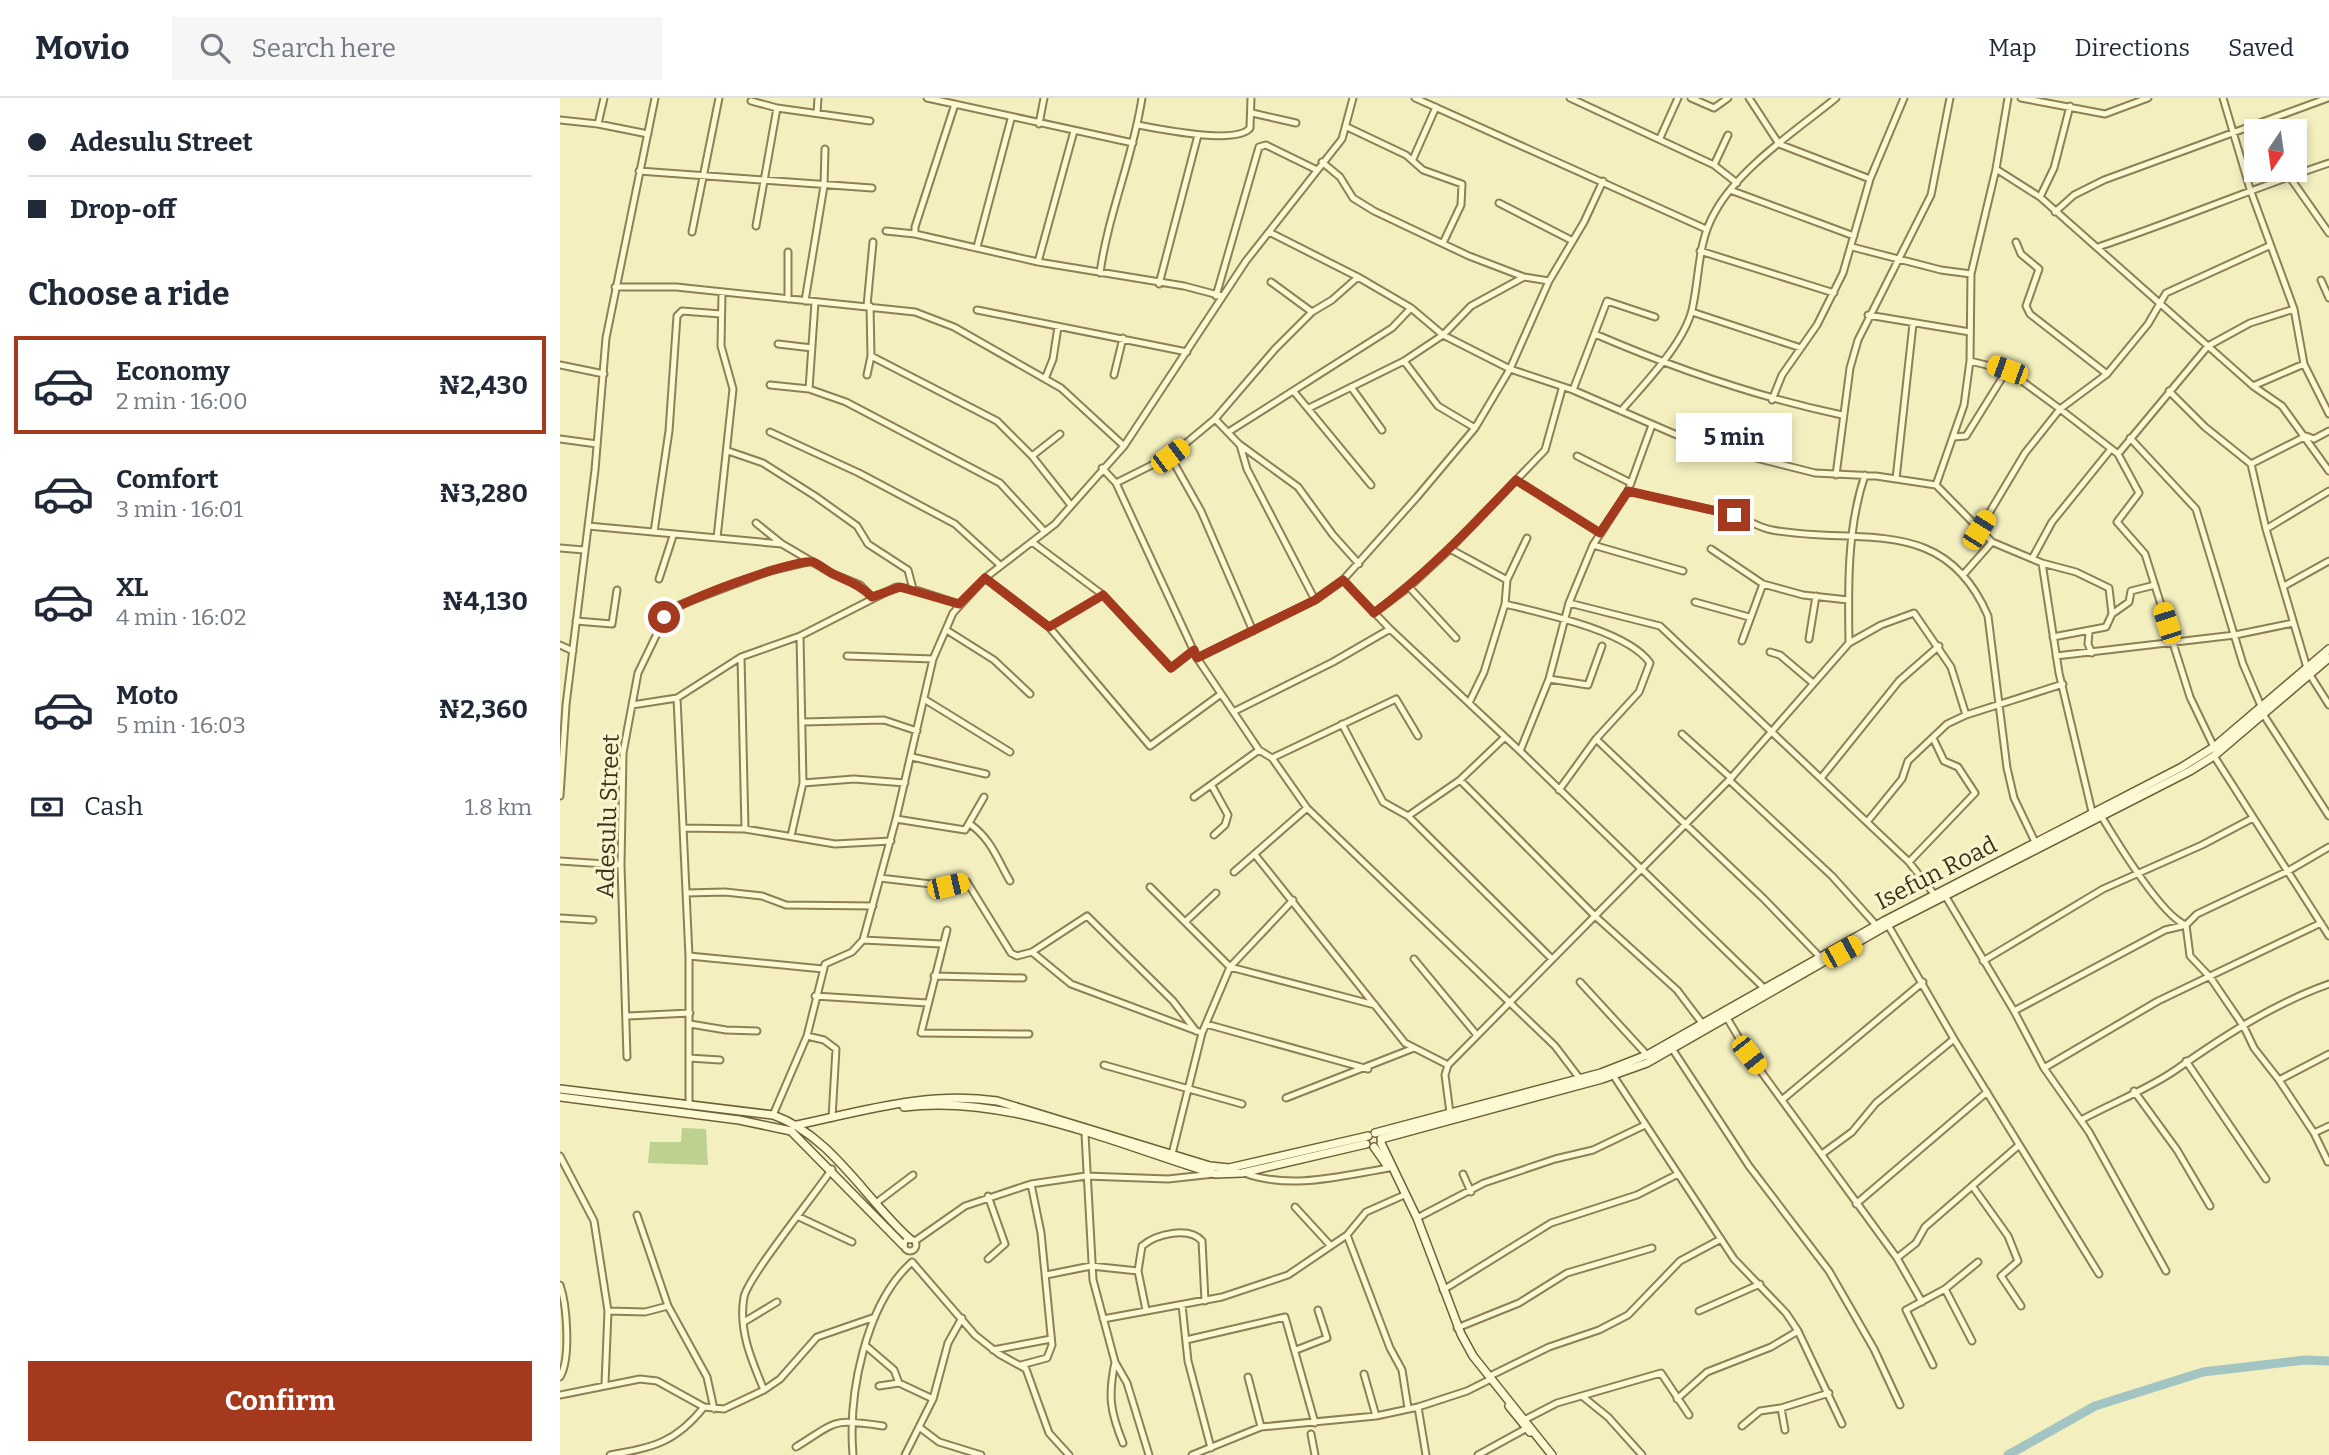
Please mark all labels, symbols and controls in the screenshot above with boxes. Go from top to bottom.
search box [172,17,662,80]
text: Movio [35,28,130,68]
icon: search [196,29,234,67]
text: Search here [252,33,396,64]
text: Map [1988,34,2037,62]
text: Directions [2075,34,2190,62]
text: Saved [2228,34,2294,62]
north arrow [2244,119,2306,182]
map controls [2244,119,2307,182]
text: Adesulu Street [70,127,253,158]
text: Drop-off [70,194,176,225]
text: Choose a ride [28,275,229,313]
car [1984,353,2031,387]
icon: car [32,354,95,417]
text: Economy [116,356,230,387]
text: ₦2,430 [438,370,528,401]
text: 2 min · 16:00 [116,387,248,415]
callout: 5 min [1676,414,1792,462]
text: 5 min [1704,423,1764,451]
car [1147,435,1194,477]
icon: car [32,462,95,525]
text: Comfort [116,464,219,495]
text: ₦3,280 [439,478,528,509]
text: 3 min · 16:01 [116,495,243,523]
route end [1718,499,1750,531]
car [1959,507,2000,553]
icon: car [32,570,95,633]
text: XL [116,572,148,603]
text: ₦4,130 [442,586,528,617]
car [2151,600,2184,646]
route start [648,601,680,633]
text: 4 min · 16:02 [116,603,246,631]
icon: car [32,678,95,741]
text: Moto [116,680,178,711]
text: ₦2,360 [438,694,528,725]
text: 5 min · 16:03 [116,711,246,739]
street label: Adesulu Street [591,733,625,899]
icon: cash [28,788,66,826]
text: Cash [84,791,143,822]
text: 1.8 km [465,793,532,821]
street label: Isefun Road [1871,830,2001,916]
car [926,871,971,901]
car [1819,933,1866,971]
car [1728,1032,1771,1078]
button: Confirm [28,1361,532,1441]

